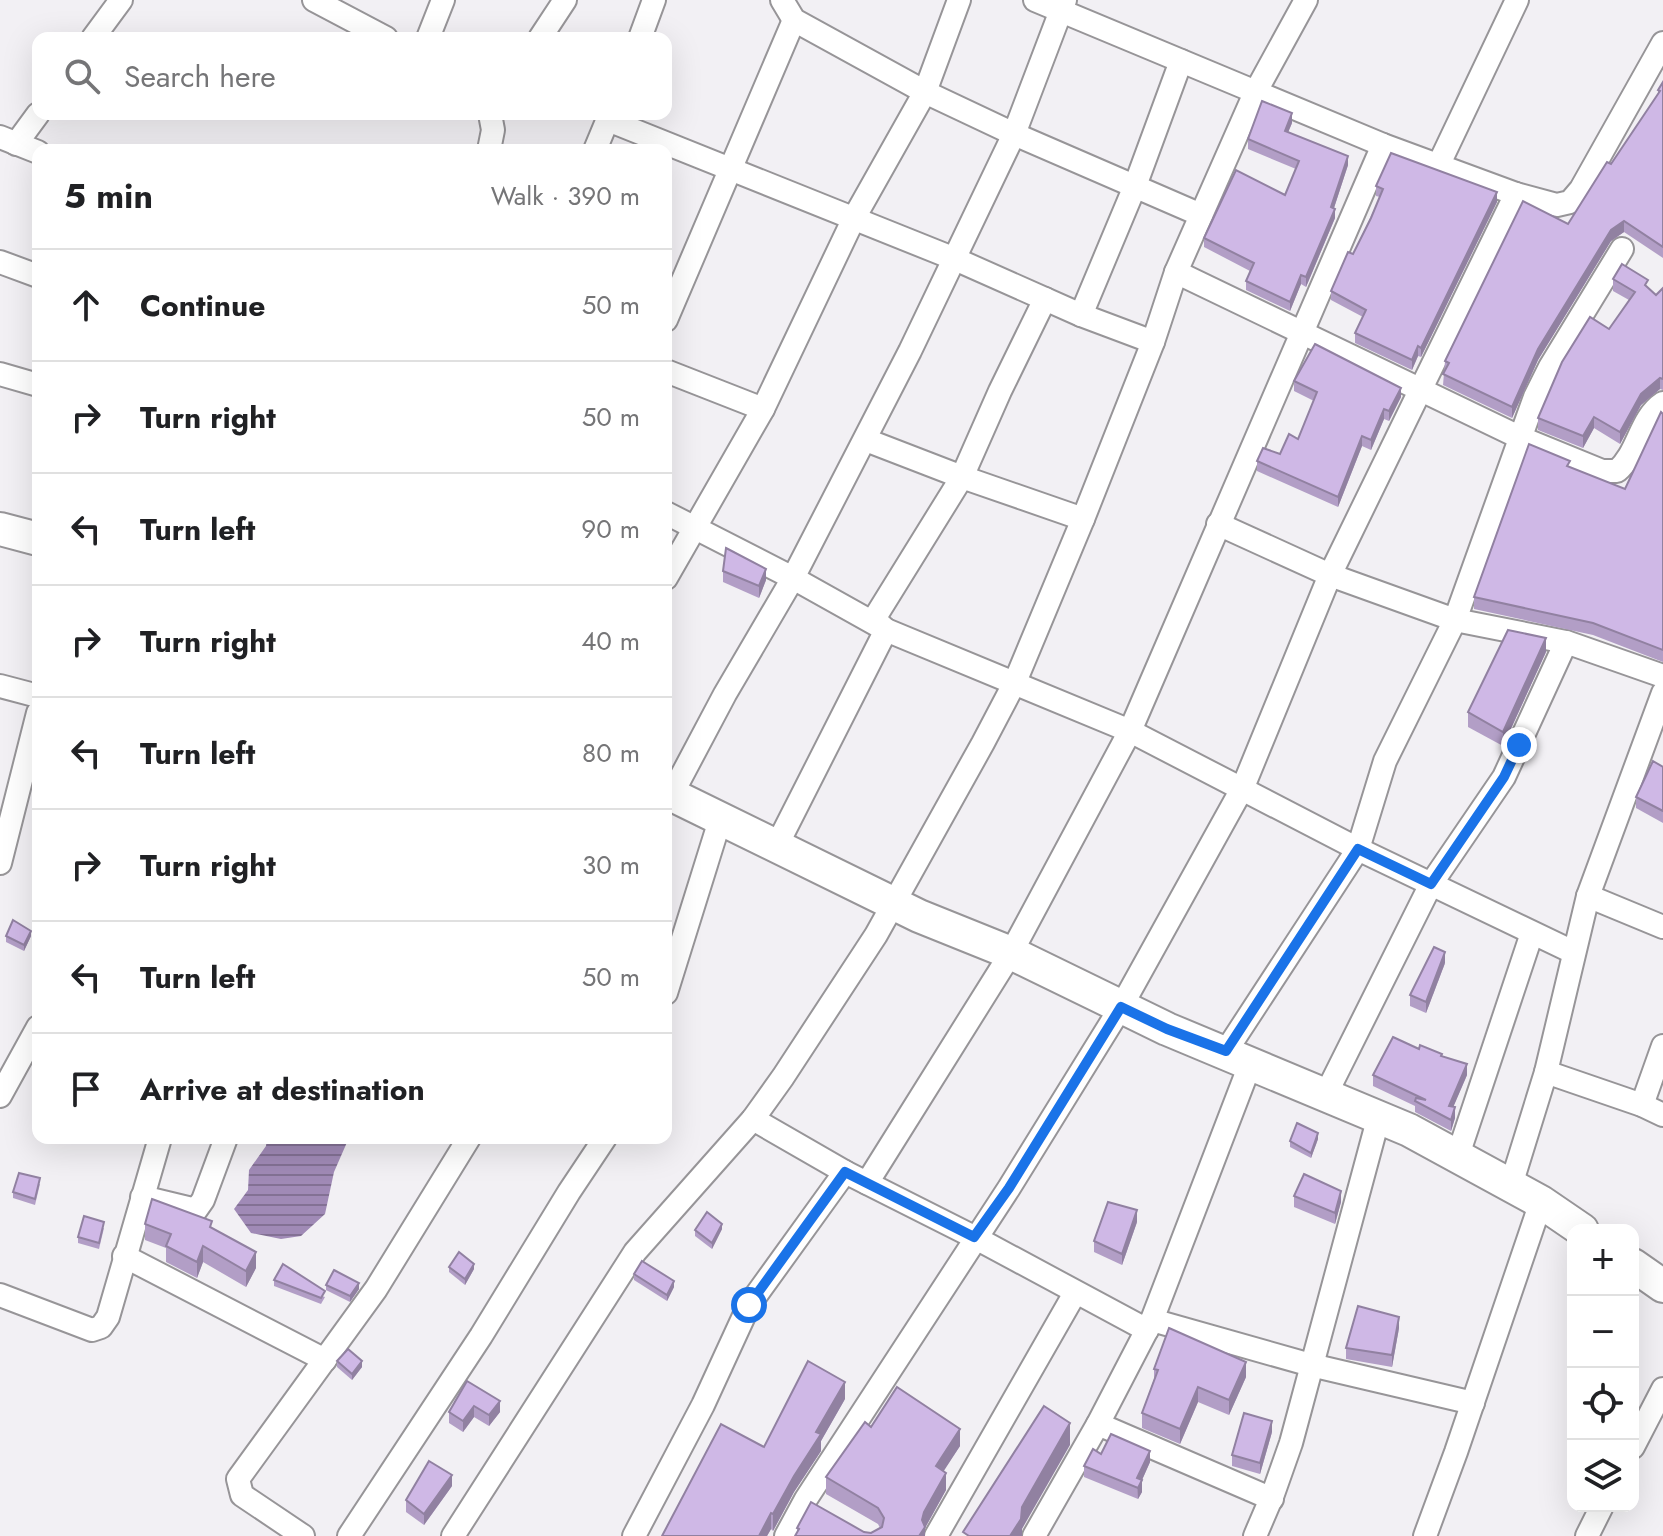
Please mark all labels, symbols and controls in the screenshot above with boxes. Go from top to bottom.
search box [32,32,672,120]
icon: search [60,54,104,98]
text: Search here [124,55,276,98]
text: 5 min [64,172,153,221]
text: Walk · 390 m [491,177,640,215]
icon: ahead [64,283,108,327]
text: Continue [140,284,266,327]
text: 50 m [582,286,640,324]
icon: right [64,395,108,439]
text: Turn right [140,396,276,439]
text: 50 m [582,398,640,436]
icon: left [64,507,108,551]
text: Turn left [140,508,255,551]
text: 90 m [581,510,640,548]
icon: right [64,619,108,663]
text: Turn right [140,620,276,663]
text: 40 m [581,622,640,660]
route end [1501,727,1537,763]
icon: left [64,731,108,775]
text: Turn left [140,732,255,775]
text: 80 m [582,734,640,772]
icon: right [64,843,108,887]
text: Turn right [140,844,276,887]
text: 30 m [582,846,640,884]
icon: left [64,955,108,999]
text: Turn left [140,956,255,999]
text: 50 m [582,958,640,996]
icon: arrive [64,1067,108,1111]
text: Arrive at destination [140,1068,425,1111]
map controls [1567,1224,1639,1512]
button: + [1567,1224,1639,1296]
route start [731,1287,767,1323]
button: − [1567,1296,1639,1368]
button: locate [1567,1368,1639,1440]
button: layers [1567,1440,1639,1512]

